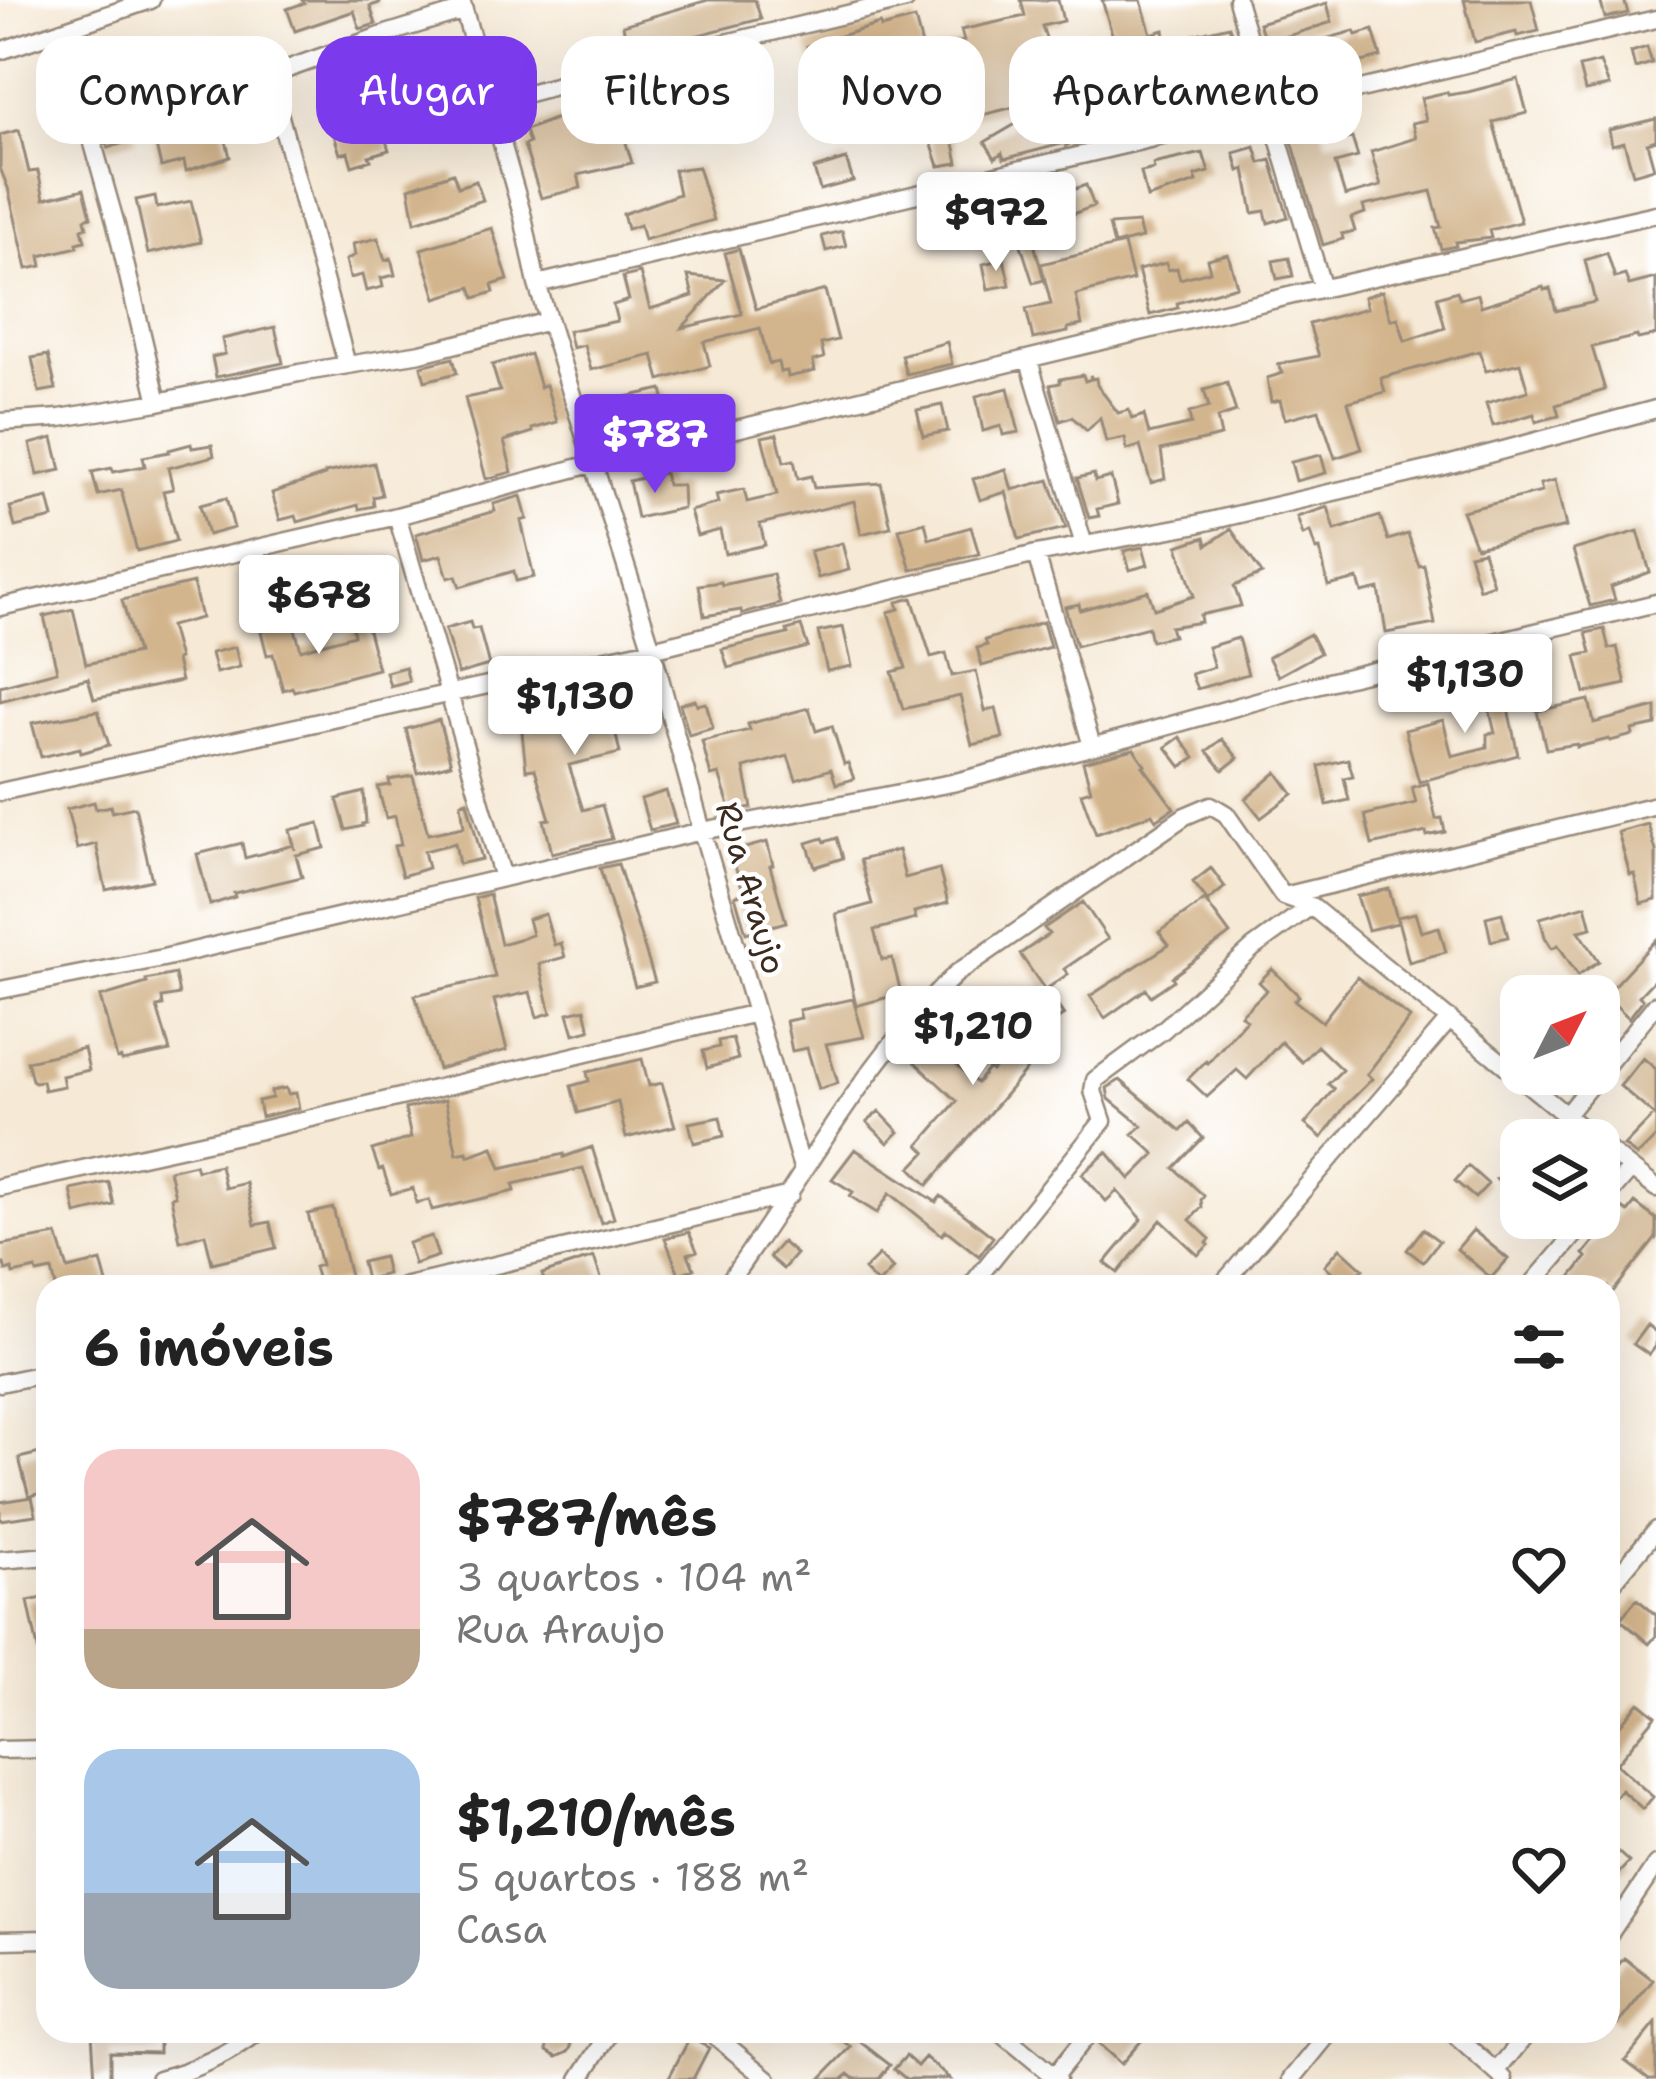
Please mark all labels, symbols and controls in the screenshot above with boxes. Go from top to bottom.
chip: Comprar [36,36,292,144]
chip: Alugar [316,36,537,144]
chip: Filtros [561,36,774,144]
chip: Novo [798,36,985,144]
chip: Apartamento [1009,36,1362,144]
pin: $972 [925,172,1067,274]
text: $972 [944,185,1048,237]
pin: $787 [584,394,726,496]
text: $787 [601,407,709,459]
pin: $678 [248,555,390,657]
text: $678 [266,568,372,620]
pin: $1,130 [1367,634,1563,736]
text: $1,130 [1405,647,1525,699]
pin: $1,130 [477,656,673,758]
text: $1,130 [515,669,635,721]
street label: Rua Araujo [705,797,797,979]
north arrow [1500,975,1620,1095]
map controls [1500,975,1620,1239]
pin: $1,210 [875,986,1071,1088]
text: $1,210 [912,999,1034,1051]
button: layers [1500,1119,1620,1239]
text: 6 imóveis [84,1313,334,1381]
icon: filters [1506,1314,1572,1380]
text: $787/mês [456,1483,717,1551]
icon: home [180,1497,324,1641]
icon: heart [1506,1536,1572,1602]
text: 3 quartos · 104 m² [456,1551,812,1603]
text: Rua Araujo [456,1603,665,1655]
text: $1,210/mês [456,1783,736,1851]
icon: home [180,1797,324,1941]
icon: heart [1506,1836,1572,1902]
text: 5 quartos · 188 m² [456,1851,809,1903]
text: Casa [456,1903,547,1955]

